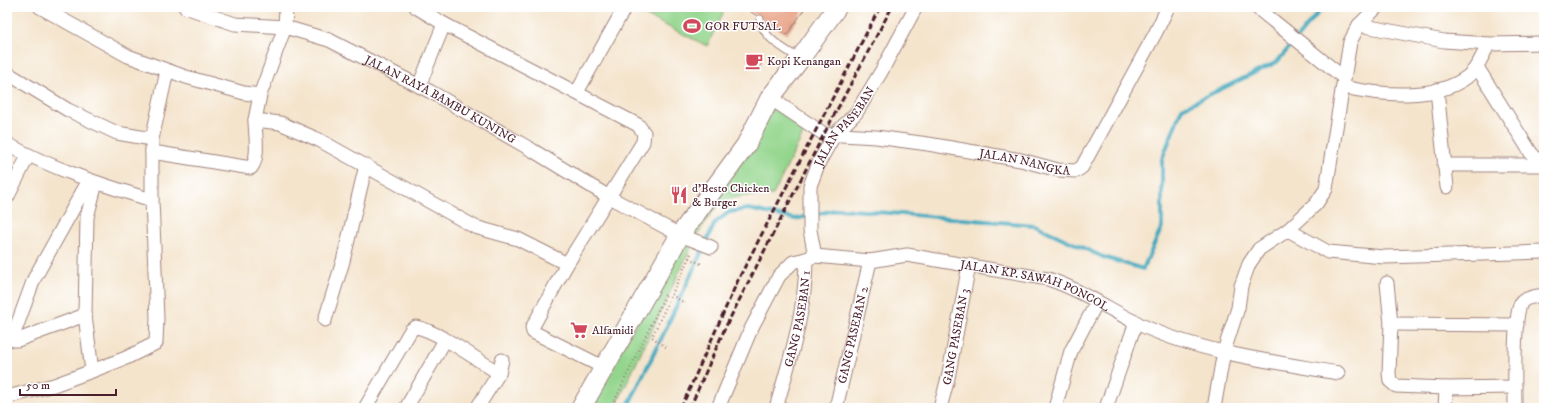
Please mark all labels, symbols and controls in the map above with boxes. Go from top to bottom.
sports icon: GOR FUTSAL [682,16,702,36]
place label: GOR FUTSAL [705,19,781,34]
cafe icon: Kopi Kenangan [744,51,764,71]
street label: JALAN RAYA BAMBU KUNING [361,52,519,147]
place label: Kopi Kenangan [767,54,842,69]
street label: JALAN PASEBAN [810,84,878,169]
street label: JALAN NANGKA [977,145,1071,178]
place label: d'Besto Chicken & Burger [692,181,770,210]
restaurant icon: d'Besto Chicken & Burger [669,185,689,205]
street label: JALAN KP. SAWAH PONCOL [958,257,1113,315]
street label: GANG PASEBAN 1 [781,270,813,369]
street label: GANG PASEBAN 2 [834,285,871,385]
street label: GANG PASEBAN 3 [939,287,972,387]
supermarket icon: Alfamidi [569,320,589,340]
place label: Alfamidi [592,323,633,338]
scale bar [20,371,116,397]
text: 50 m [26,378,50,393]

